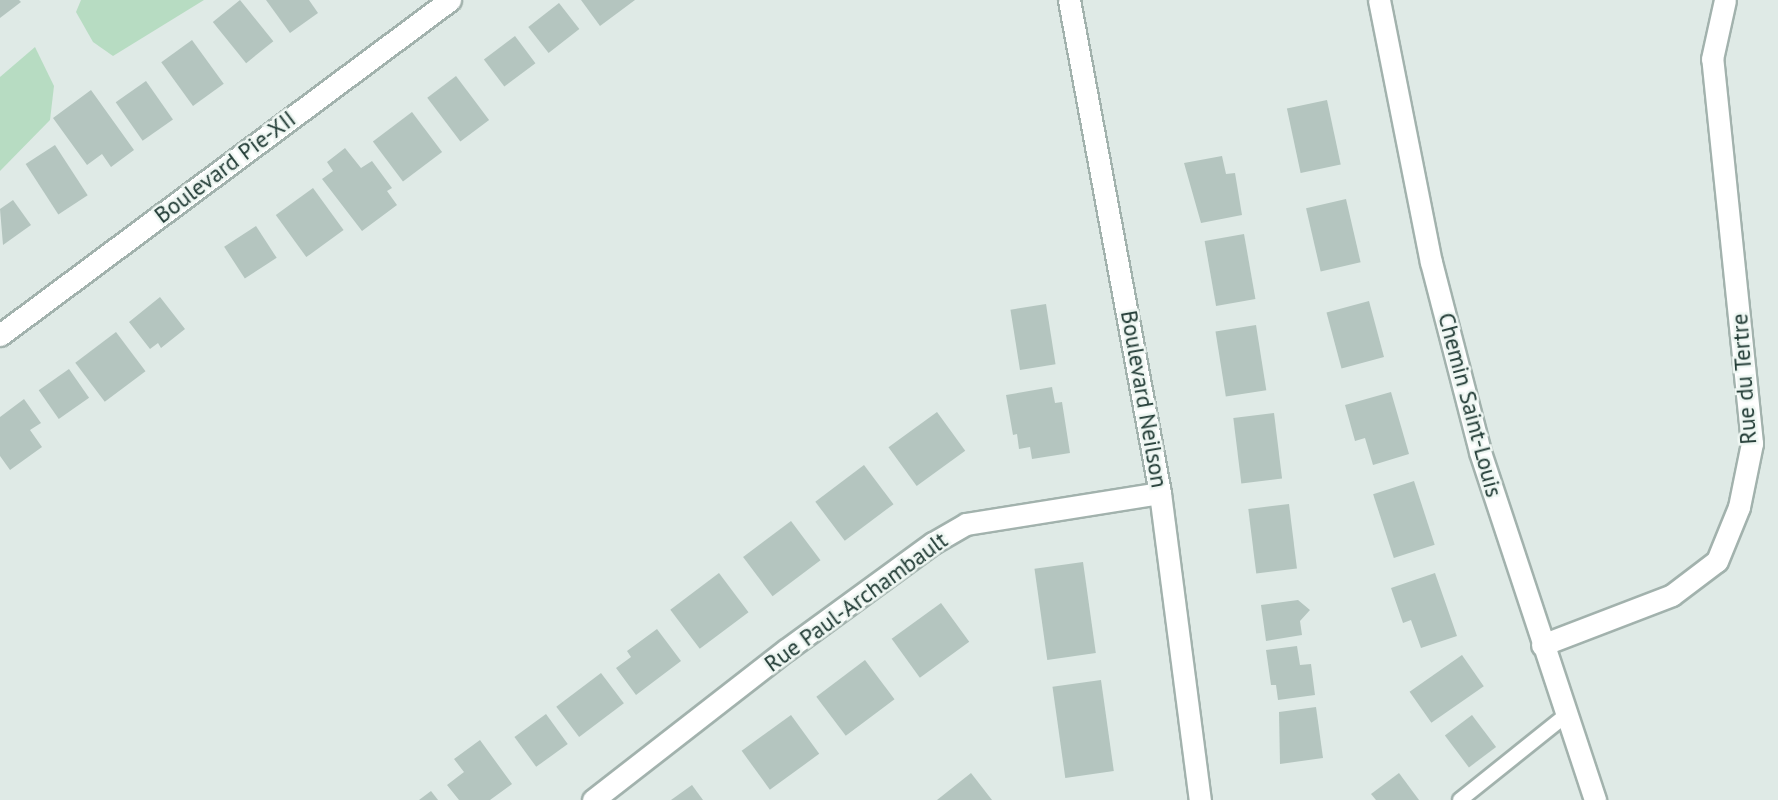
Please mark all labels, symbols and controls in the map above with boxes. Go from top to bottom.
street label: Boulevard Pie-XII [149,105,301,229]
street label: Boulevard Neilson [1115,308,1173,490]
street label: Chemin Saint-Louis [1432,310,1508,500]
street label: Rue du Tertre [1726,312,1762,446]
street label: Rue Paul-Archambault [759,526,953,678]

